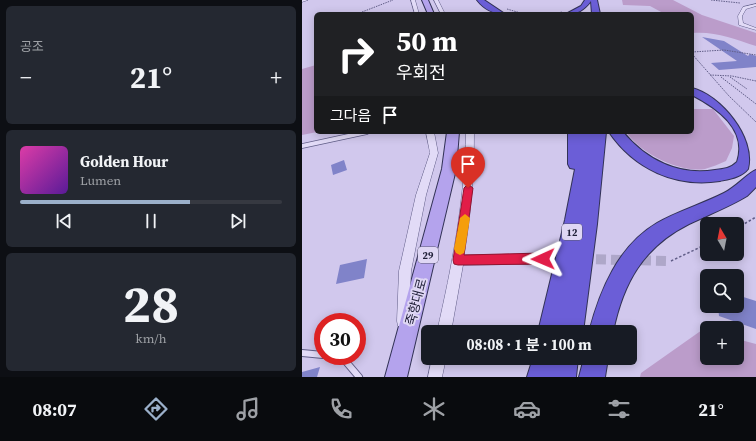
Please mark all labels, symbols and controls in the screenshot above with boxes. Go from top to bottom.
text: 50 m [396,22,458,60]
icon: right [330,28,382,80]
text: 공조 [20,38,44,55]
text: 21° [130,57,172,98]
text: 우회전 [396,60,446,85]
text: − [20,62,32,92]
text: + [270,62,282,92]
icon: arrive [379,104,401,126]
text: 그다음 [330,105,371,126]
pin [451,147,485,188]
text: Golden Hour [80,151,168,172]
icon: arrive [457,153,479,175]
text: Lumen [80,172,121,189]
icon: previous [53,210,75,232]
icon: pause [140,210,162,232]
icon: next [227,210,249,232]
north arrow [700,217,744,261]
map controls [700,217,744,365]
road number: 12 [562,224,582,240]
position arrow [522,238,564,280]
road number: 29 [418,247,438,263]
text: 28 [123,268,179,339]
button: search [700,269,744,313]
street label: 죽향대로 [402,277,430,327]
speed limit sign: 30 [314,313,366,365]
button: + [700,321,744,365]
text: km/h [136,330,166,347]
text: 08:08 · 1 분 · 100 m [466,334,592,355]
icon: directions [142,395,170,423]
icon: music [234,395,262,423]
icon: phone [327,395,355,423]
icon: climate [420,395,448,423]
icon: car [513,395,541,423]
icon: filters [605,395,633,423]
text: 08:07 [32,397,77,422]
text: 21° [698,397,724,422]

